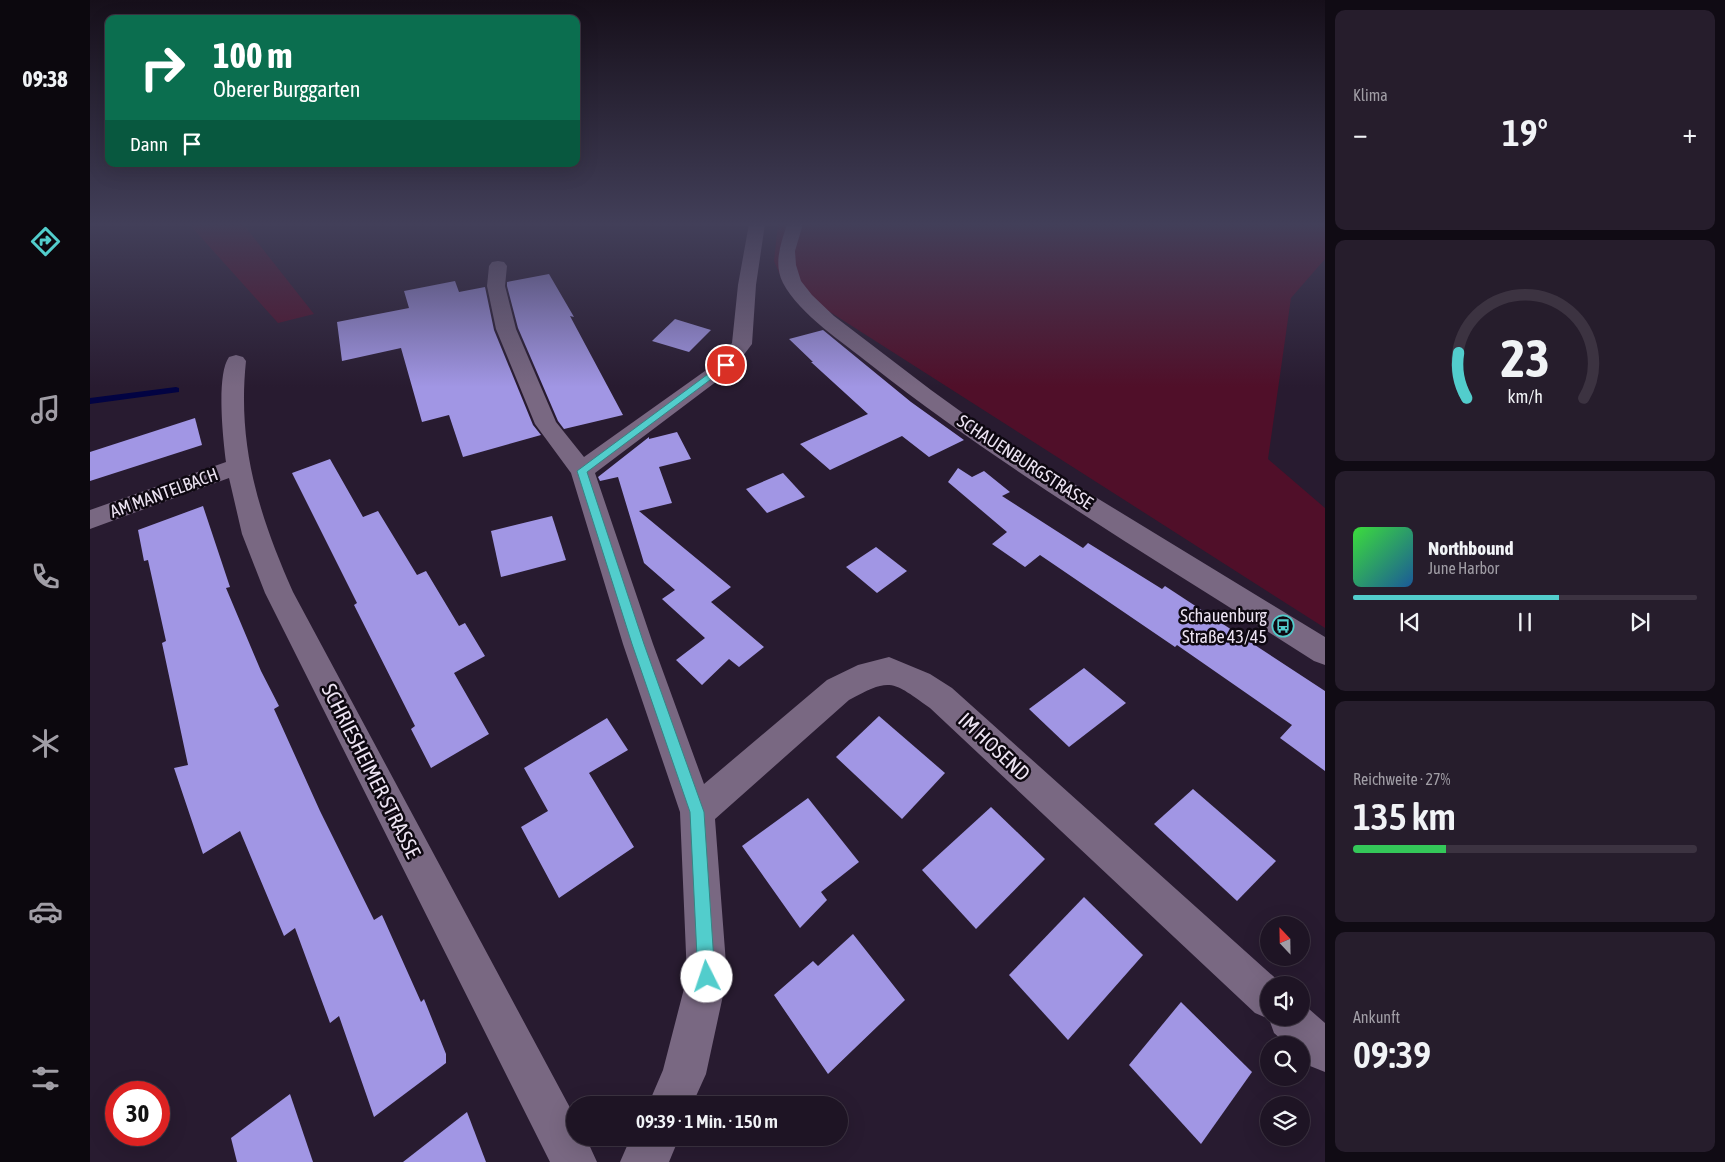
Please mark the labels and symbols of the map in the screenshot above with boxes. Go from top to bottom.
pin [705,344,747,386]
street label: SCHAUENBURGSTRASSE [954,410,1097,513]
street label: AM MANTELBACH [107,463,221,522]
place label: Schauenburg Straße 43/45 [1180,605,1267,647]
bus stop icon: Schauenburg Straße 43/45 [1271,614,1295,638]
street label: SCHRIESHEIMER STRASSE [318,679,426,862]
street label: IM HOSEND [954,707,1035,785]
north arrow [1260,916,1310,966]
position arrow [680,950,732,1002]
speed limit sign: 30 [105,1081,170,1146]

